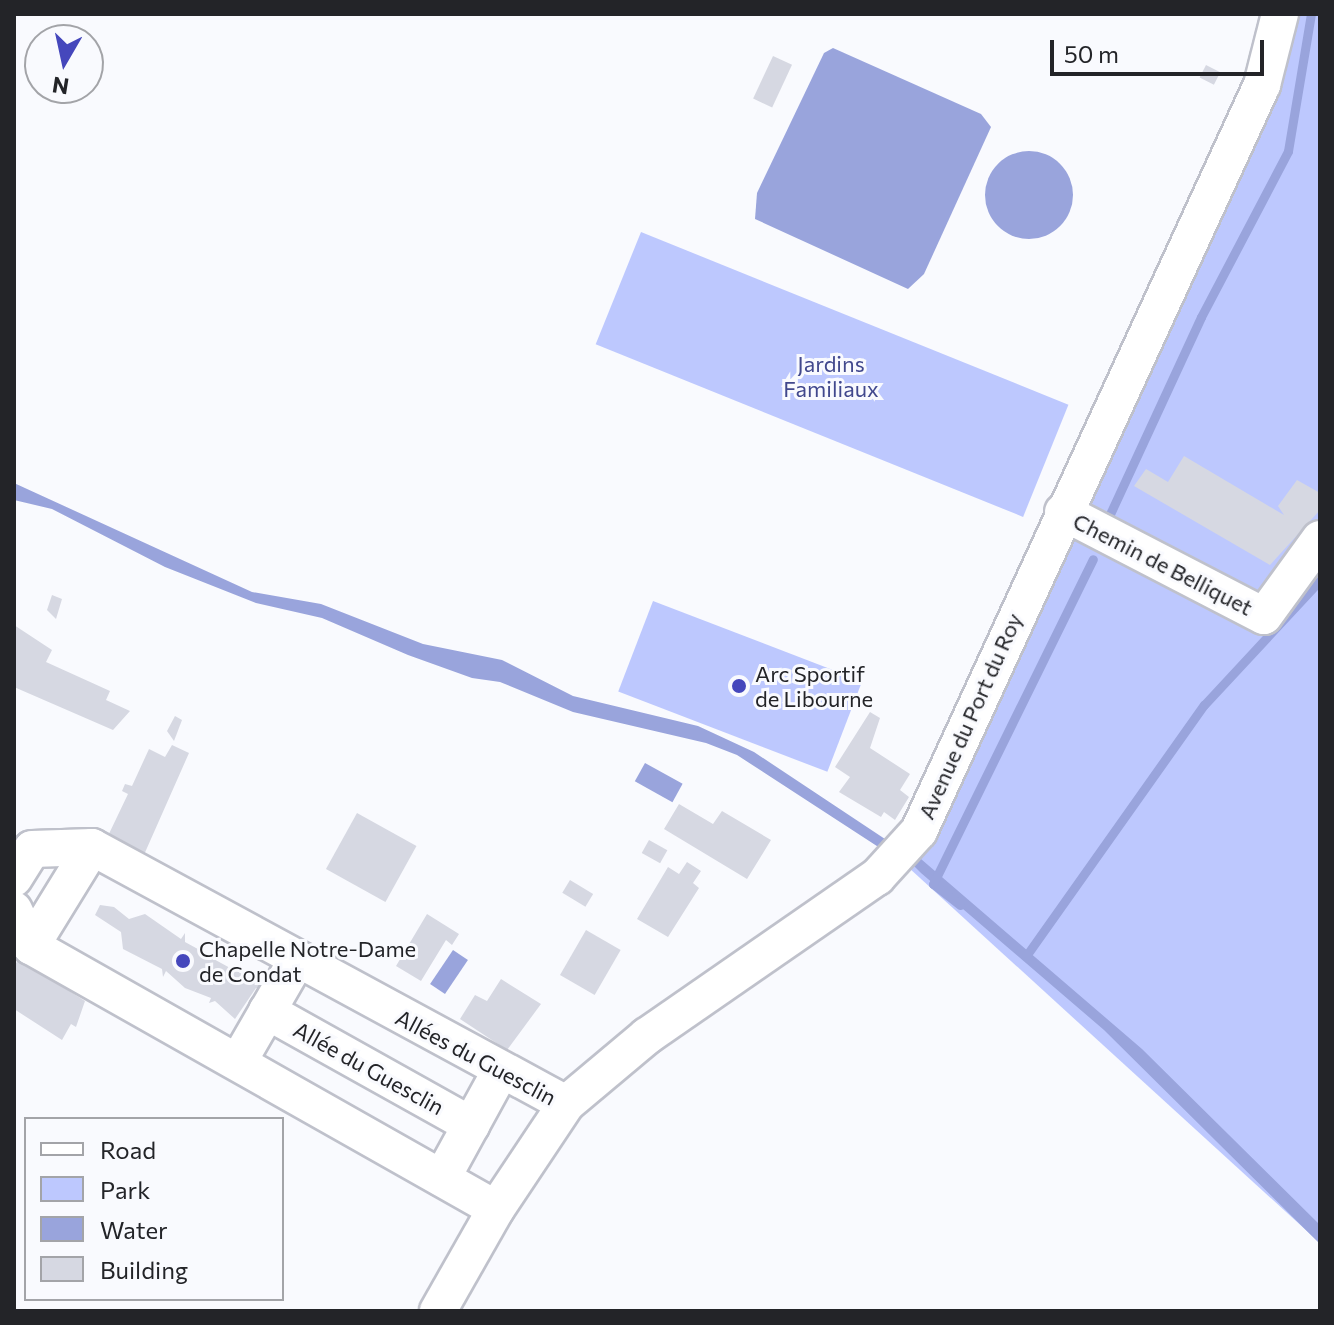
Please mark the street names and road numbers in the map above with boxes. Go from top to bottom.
street label: Chemin de Belliquet [1069,507,1257,621]
street label: Avenue du Port du Roy [913,609,1027,823]
street label: Allées du Guesclin [391,1004,561,1110]
street label: Allée du Guesclin [289,1016,449,1120]

